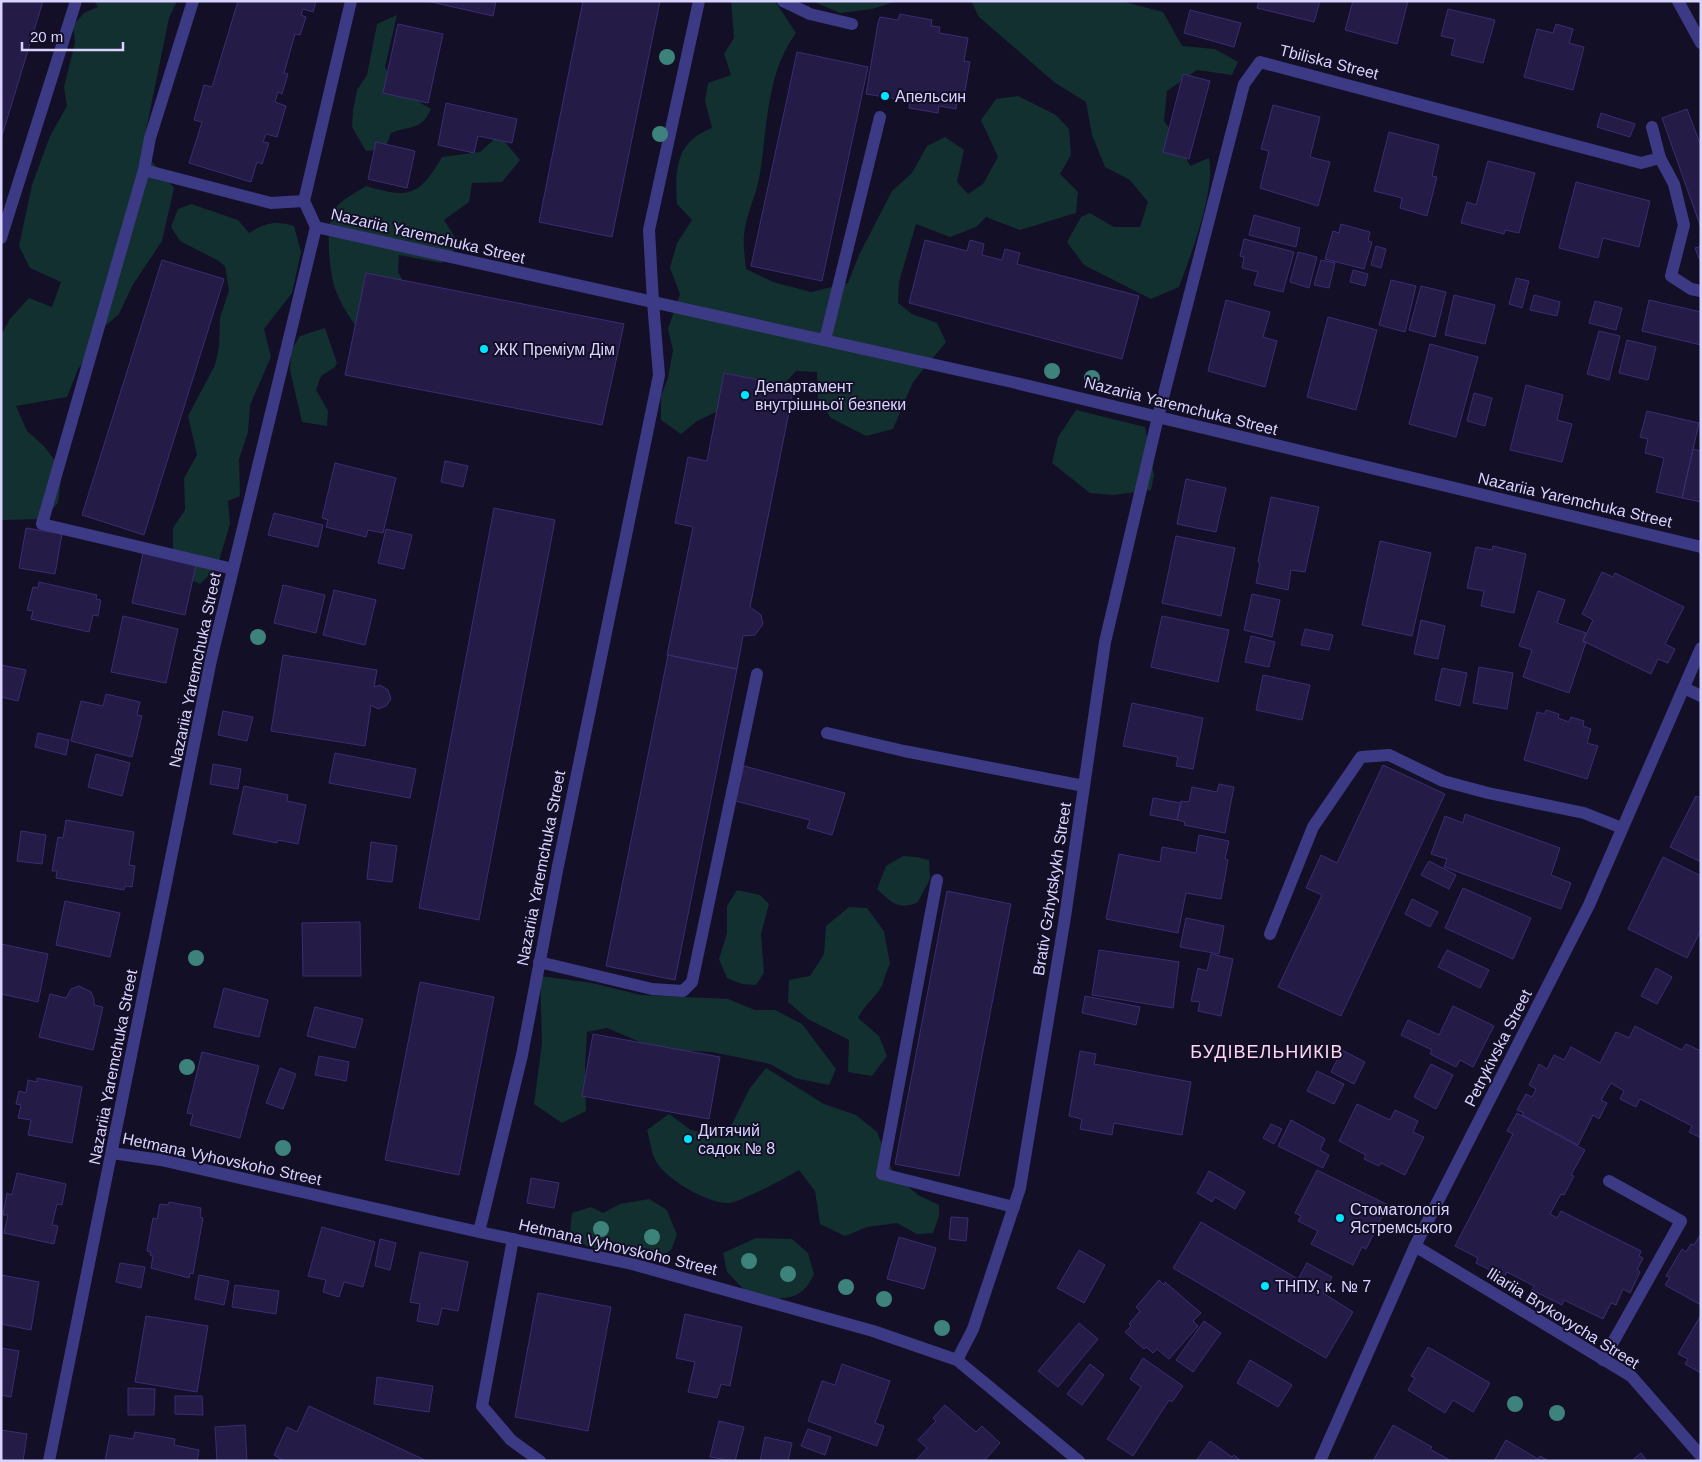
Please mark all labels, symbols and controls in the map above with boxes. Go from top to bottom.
scale bar [22,20,124,52]
text: 20 m [30,28,63,45]
street label: Tbiliska Street [1278,41,1381,83]
place label: Апельсин [895,88,966,105]
marker: Апельсин [879,90,891,102]
street label: Nazariia Yaremchuka Street [329,205,527,267]
place label: ЖК Преміум Дім [494,341,615,358]
marker: ЖК Преміум Дім [478,343,490,355]
street label: Nazariia Yaremchuka Street [1083,374,1280,438]
place label: Департамент внутрішньої безпеки [755,378,906,413]
marker: Департамент внутрішньої безпеки [739,389,751,401]
street label: Nazariia Yaremchuka Street [1476,469,1674,531]
street label: Nazariia Yaremchuka Street [166,571,224,769]
street label: Nazariia Yaremchuka Street [514,768,568,967]
street label: Brativ Gzhytskykh Street [1030,801,1074,977]
street label: Nazariia Yaremchuka Street [86,967,140,1166]
street label: Petrykivska Street [1461,986,1535,1109]
district label: БУДІВЕЛЬНИКІВ [1190,1042,1344,1062]
place label: Дитячий садок № 8 [698,1122,775,1157]
street label: Hetmana Vyhovskoho Street [121,1130,324,1189]
marker: Дитячий садок № 8 [682,1133,694,1145]
place label: Стоматологія Ястремського [1350,1201,1453,1236]
marker: Стоматологія Ястремського [1334,1212,1346,1224]
street label: Hetmana Vyhovskoho Street [517,1216,719,1278]
street label: Iliariia Brykovycha Street [1484,1264,1643,1372]
place label: ТНПУ, к. № 7 [1275,1278,1371,1295]
marker: ТНПУ, к. № 7 [1259,1280,1271,1292]

